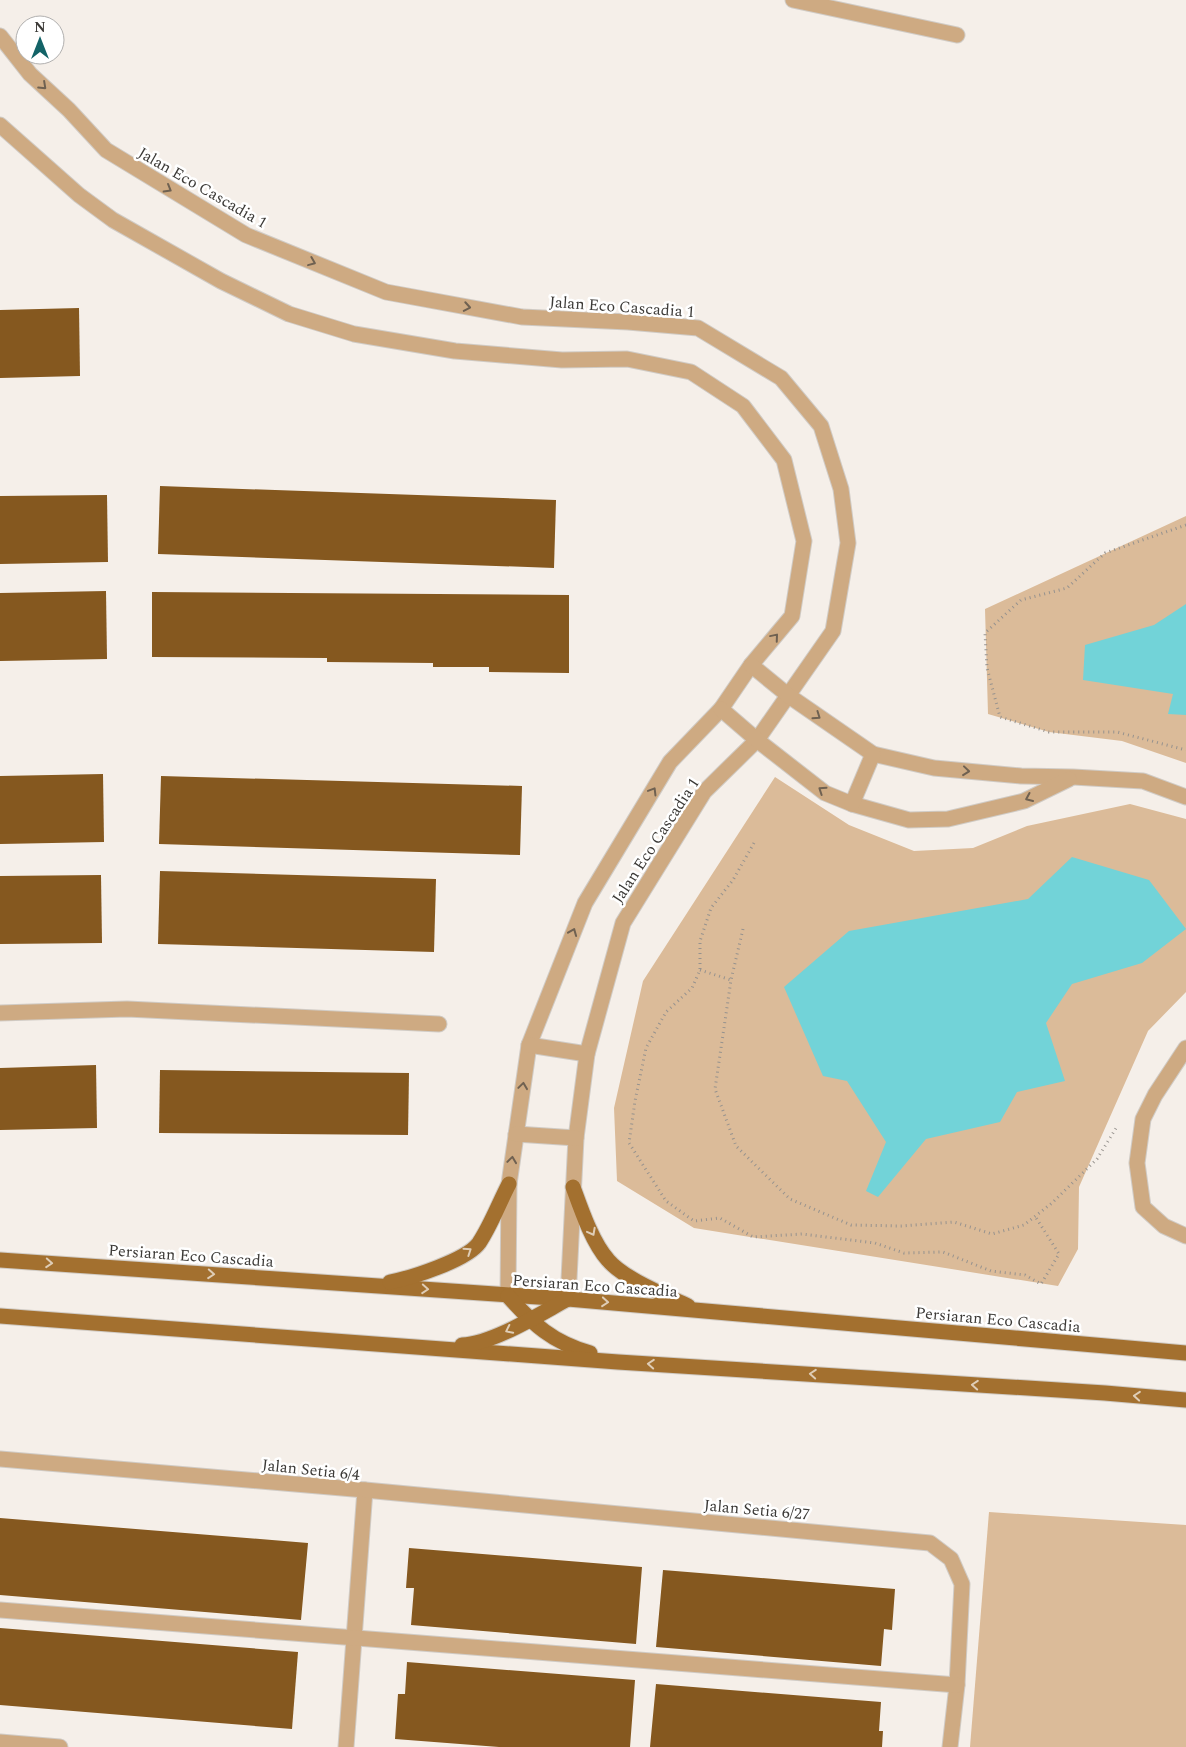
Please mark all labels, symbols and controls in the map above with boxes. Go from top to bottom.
north arrow [15,15,65,65]
text: N [34,17,46,38]
one-way arrow [38,80,47,89]
street label: Jalan Eco Cascadia 1 [133,141,272,235]
one-way arrow [162,182,171,192]
one-way arrow [307,256,316,266]
street label: Jalan Eco Cascadia 1 [548,290,695,324]
one-way arrow [463,301,472,311]
one-way arrow [769,633,778,642]
one-way arrow [811,710,821,719]
one-way arrow [962,765,970,776]
street label: Jalan Eco Cascadia 1 [606,773,706,908]
one-way arrow [646,787,656,796]
one-way arrow [818,787,828,796]
one-way arrow [1025,791,1034,802]
one-way arrow [567,928,578,937]
one-way arrow [517,1081,527,1090]
one-way arrow [506,1156,517,1164]
one-way arrow [585,1227,595,1236]
street label: Persiaran Eco Cascadia [107,1238,275,1274]
one-way arrow [463,1248,472,1257]
one-way arrow [45,1258,53,1269]
street label: Persiaran Eco Cascadia [511,1268,679,1304]
one-way arrow [207,1269,215,1280]
one-way arrow [422,1284,430,1295]
one-way arrow [601,1296,609,1307]
street label: Persiaran Eco Cascadia [914,1301,1082,1339]
one-way arrow [505,1324,514,1334]
one-way arrow [647,1358,655,1369]
one-way arrow [809,1369,817,1380]
one-way arrow [971,1379,979,1390]
one-way arrow [1133,1391,1141,1402]
street label: Jalan Setia 6/4 [261,1453,361,1487]
street label: Jalan Setia 6/27 [703,1493,811,1527]

